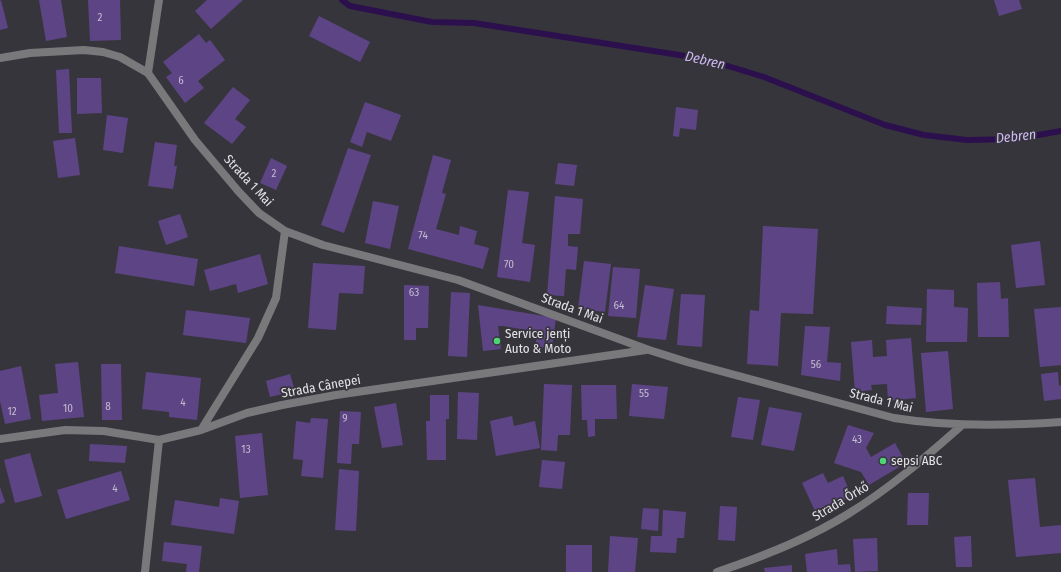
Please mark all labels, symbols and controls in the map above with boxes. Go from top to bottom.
house number: 2 [98,11,102,25]
water label: Debren [683,48,727,74]
house number: 6 [178,74,184,88]
water label: Debren [995,127,1037,147]
street label: Strada 1 Mai [220,152,276,210]
house number: 2 [272,167,276,181]
house number: 74 [418,229,428,243]
house number: 70 [504,258,514,272]
house number: 63 [409,286,419,300]
street label: Strada 1 Mai [539,291,605,327]
house number: 64 [614,299,624,313]
place label: Service jenți Auto & Moto [505,326,571,357]
marker: Service jenți Auto & Moto [492,336,502,346]
house number: 56 [811,358,821,372]
street label: Strada Cânepei [280,372,362,402]
street label: Strada 1 Mai [848,386,914,416]
house number: 55 [639,387,649,401]
house number: 4 [180,396,186,410]
house number: 8 [105,400,111,414]
house number: 10 [63,402,73,416]
house number: 12 [7,405,17,419]
house number: 9 [342,412,348,426]
house number: 43 [852,433,862,447]
house number: 13 [241,443,251,457]
place label: sepsi ABC [891,453,942,469]
marker: sepsi ABC [878,456,888,466]
street label: Strada Őrkő [810,479,872,525]
house number: 4 [112,482,118,496]

